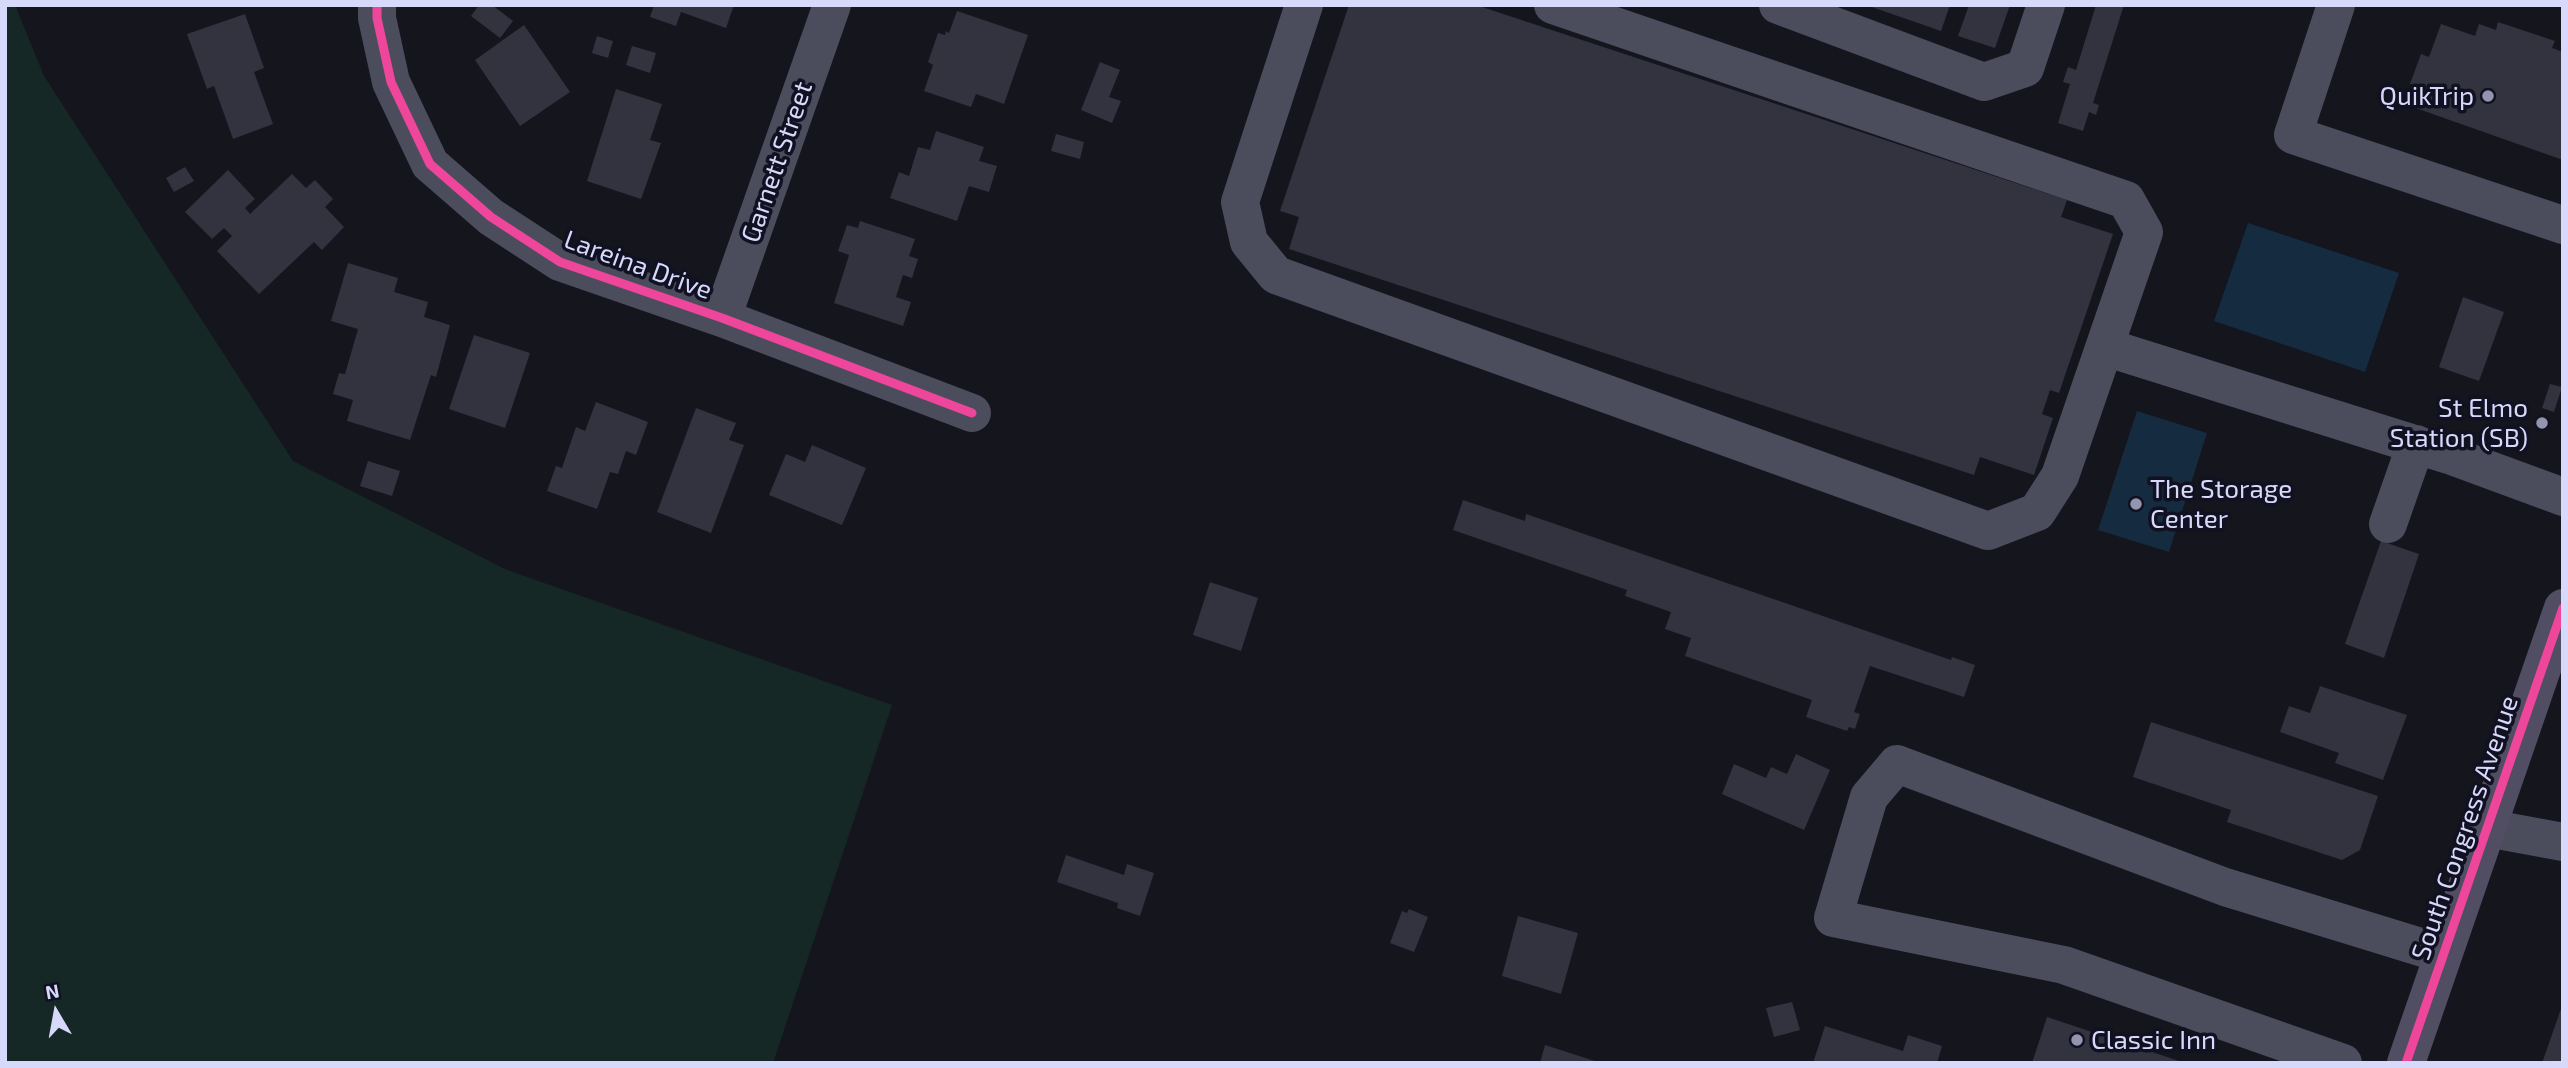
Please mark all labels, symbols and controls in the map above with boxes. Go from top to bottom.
street label: Garnett Street [735,78,819,246]
place label: QuikTrip [2380,80,2474,112]
marker: QuikTrip [2480,88,2496,104]
street label: Lareina Drive [560,224,716,306]
place label: St Elmo Station (SB) [2390,392,2528,453]
marker: St Elmo Station (SB) [2534,415,2550,431]
place label: The Storage Center [2150,473,2292,534]
marker: The Storage Center [2128,496,2144,512]
street label: South Congress Avenue [2405,692,2525,964]
north arrow [21,977,91,1047]
text: N [44,978,61,1003]
place label: Classic Inn [2091,1024,2216,1056]
marker: Classic Inn [2069,1032,2085,1048]

